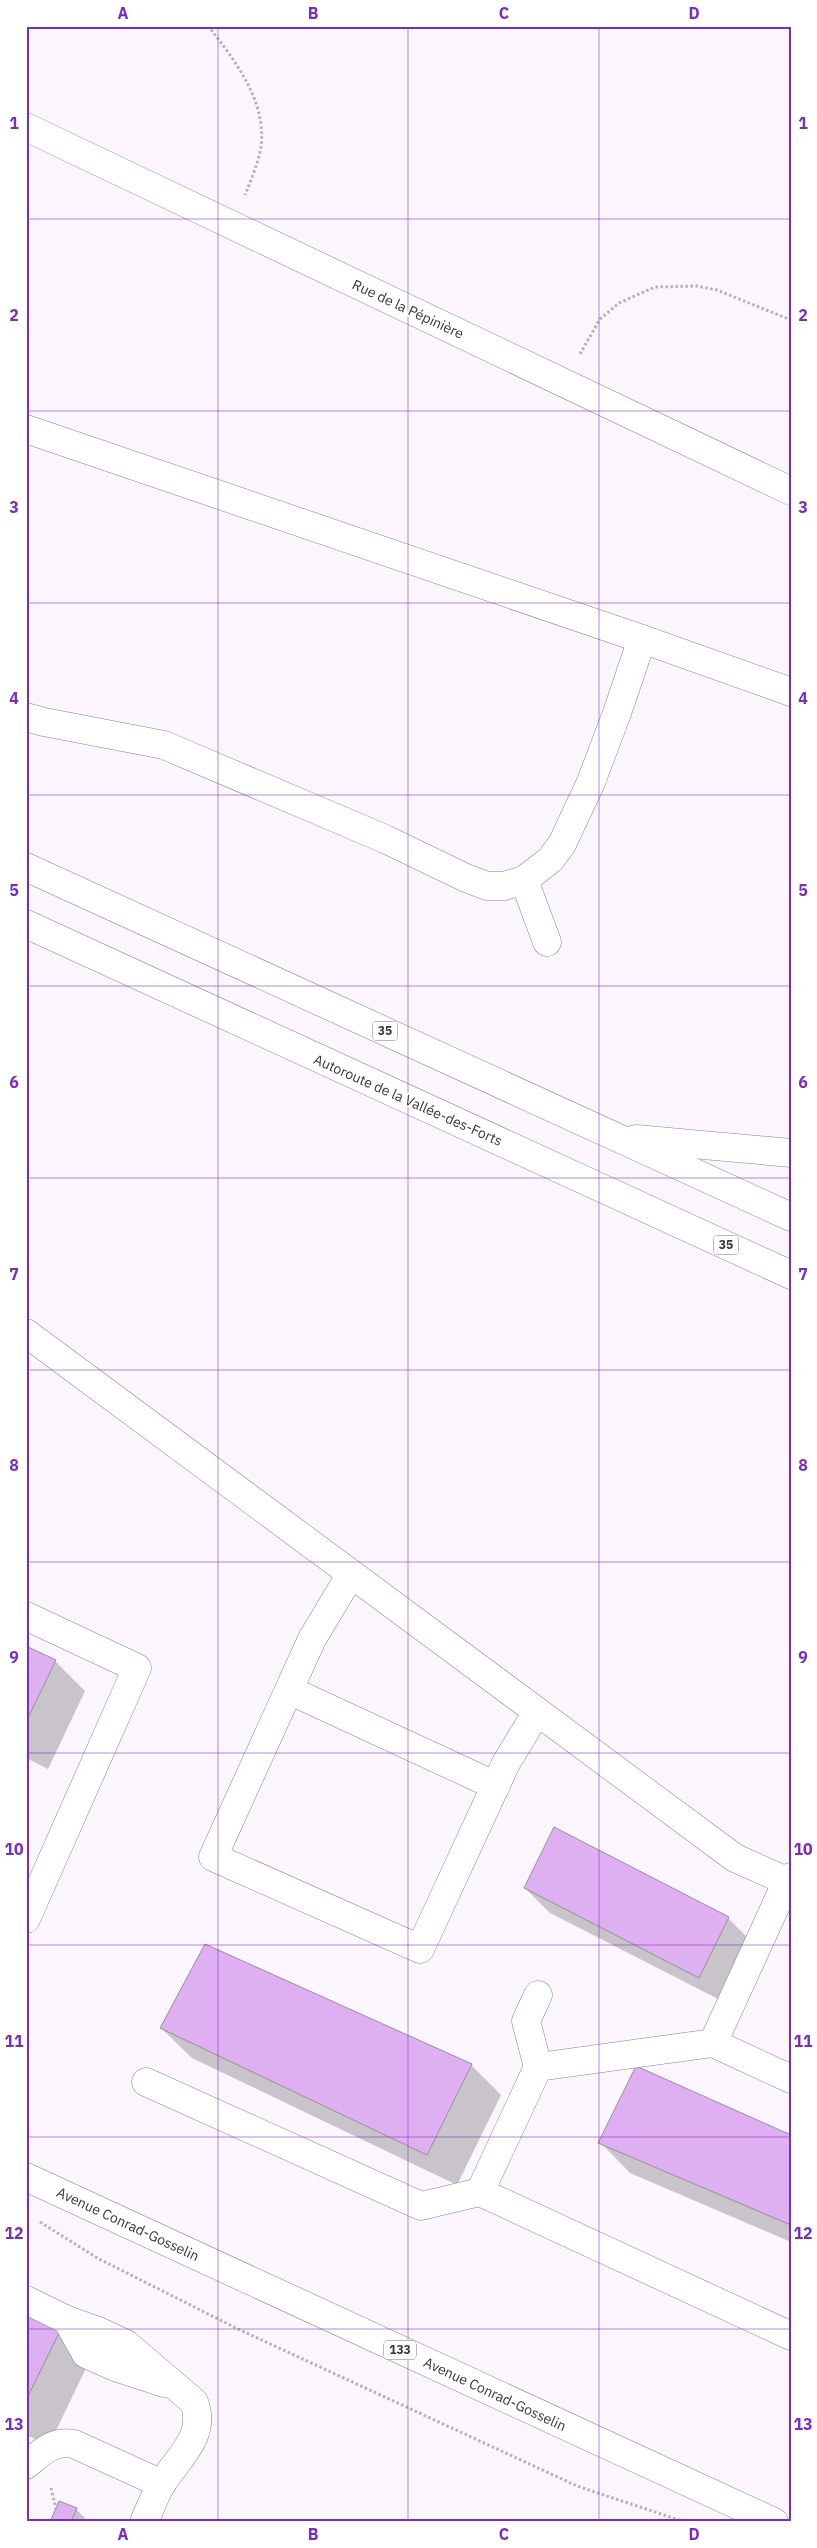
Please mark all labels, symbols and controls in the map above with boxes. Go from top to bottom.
text: A [118,3,129,23]
text: B [308,3,319,23]
text: C [499,3,509,23]
text: D [688,3,700,23]
text: 1 [9,113,19,133]
text: 1 [798,113,808,133]
street label: Rue de la Pépinière [349,275,467,343]
text: 2 [9,305,19,325]
text: 2 [798,305,808,325]
text: 3 [9,497,19,517]
text: 3 [798,497,808,517]
text: 4 [9,688,19,708]
text: 4 [798,688,808,708]
text: 5 [9,880,19,900]
text: 5 [798,880,808,900]
road number: 35 [372,1021,398,1040]
street label: Autoroute de la Vallée-des-Forts [311,1050,505,1150]
text: 6 [9,1072,19,1092]
text: 6 [798,1072,808,1092]
road number: 35 [714,1236,738,1254]
text: 7 [9,1264,19,1284]
text: 7 [798,1264,808,1284]
text: 8 [9,1455,19,1475]
text: 8 [798,1455,808,1475]
text: 9 [9,1647,19,1667]
text: 9 [798,1647,808,1667]
text: 10 [4,1839,24,1859]
text: 10 [793,1839,813,1859]
text: 11 [4,2031,24,2051]
text: 11 [793,2031,813,2051]
street label: Avenue Conrad-Gosselin [54,2183,202,2265]
text: 12 [4,2223,24,2243]
text: 12 [793,2223,813,2243]
road number: 133 [384,2340,416,2360]
street label: Avenue Conrad-Gosselin [421,2353,569,2435]
text: 13 [4,2414,24,2434]
text: 13 [793,2414,813,2434]
text: A [118,2524,129,2544]
text: B [308,2524,319,2544]
text: C [499,2524,509,2544]
text: D [688,2524,700,2544]

